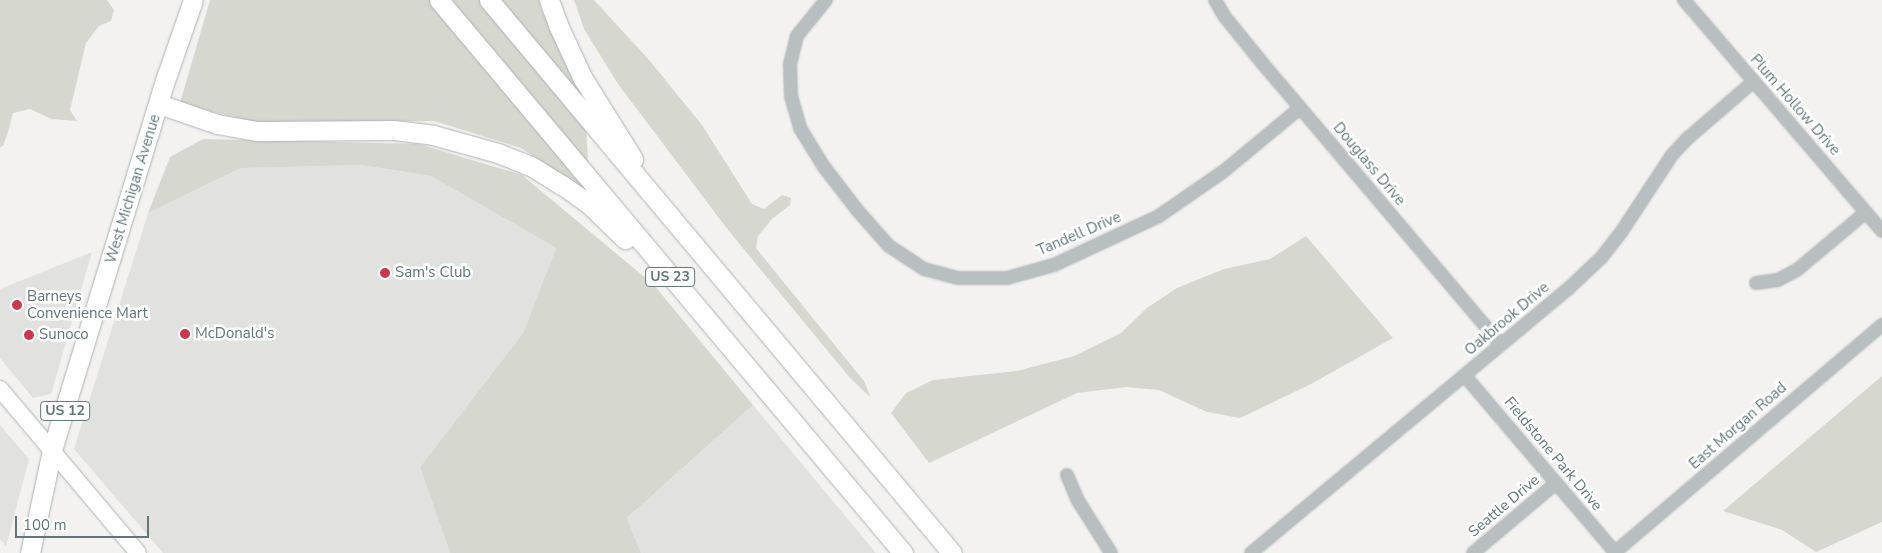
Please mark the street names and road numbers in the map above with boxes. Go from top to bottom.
street label: Plum Hollow Drive [1746,51,1844,159]
street label: West Michigan Avenue [102,112,164,266]
street label: Douglass Drive [1329,119,1409,209]
street label: Tandell Drive [1034,208,1124,260]
road number: US 23 [645,266,695,288]
street label: Oakbrook Drive [1461,278,1553,360]
street label: East Morgan Road [1686,379,1790,473]
street label: Fieldstone Park Drive [1500,393,1606,515]
road number: US 12 [40,400,90,422]
street label: Seattle Drive [1465,471,1543,541]

